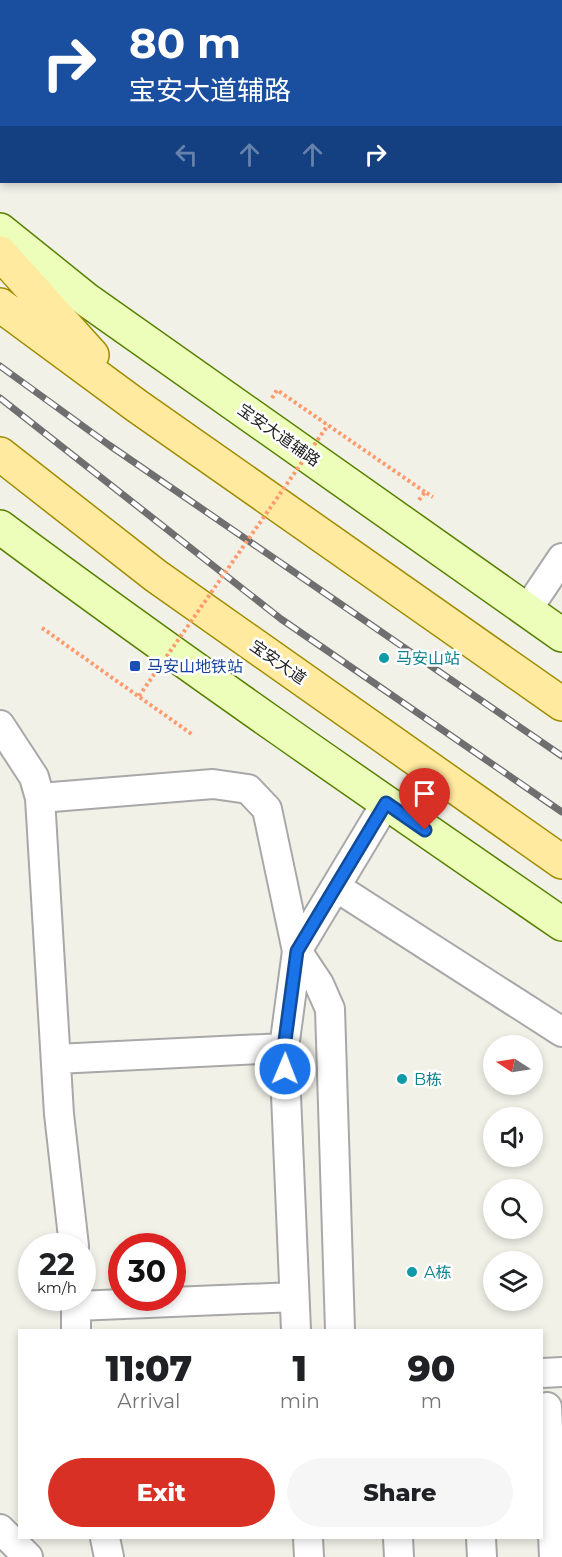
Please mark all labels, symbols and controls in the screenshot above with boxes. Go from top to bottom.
text: 80 m [129,17,241,69]
icon: right [30,24,108,102]
text: 宝安大道辅路 [129,74,291,107]
icon: left [170,138,203,171]
icon: ahead [233,138,266,171]
icon: ahead [296,138,329,171]
icon: right [359,138,392,171]
street label: 宝安大道辅路 [234,400,324,470]
street label: 宝安大道 [246,636,310,688]
place label: 马安山站 [396,649,460,668]
marker: 马安山站 [377,651,391,665]
place label: 马安山地铁站 [147,657,243,676]
marker: 马安山地铁站 [128,659,142,673]
pin [399,768,450,830]
icon: arrive [408,777,441,810]
north arrow [483,1035,543,1095]
map controls [483,1035,543,1311]
position arrow [253,1037,317,1101]
place label: B栋 [414,1070,442,1089]
marker: B栋 [395,1072,409,1086]
button: sound [483,1107,543,1167]
button: search [483,1179,543,1239]
speed limit sign: 30 [108,1233,186,1311]
text: 22 [39,1246,75,1283]
button: layers [483,1251,543,1311]
place label: A栋 [424,1263,451,1282]
marker: A栋 [405,1265,419,1279]
text: km/h [37,1278,77,1297]
text: 11:07 [106,1346,192,1390]
text: 1 [293,1346,307,1390]
text: 90 [407,1346,455,1390]
text: Arrival [117,1389,180,1413]
text: min [280,1389,320,1413]
text: m [421,1389,442,1413]
button: Exit [48,1458,275,1527]
button: Share [287,1458,513,1527]

